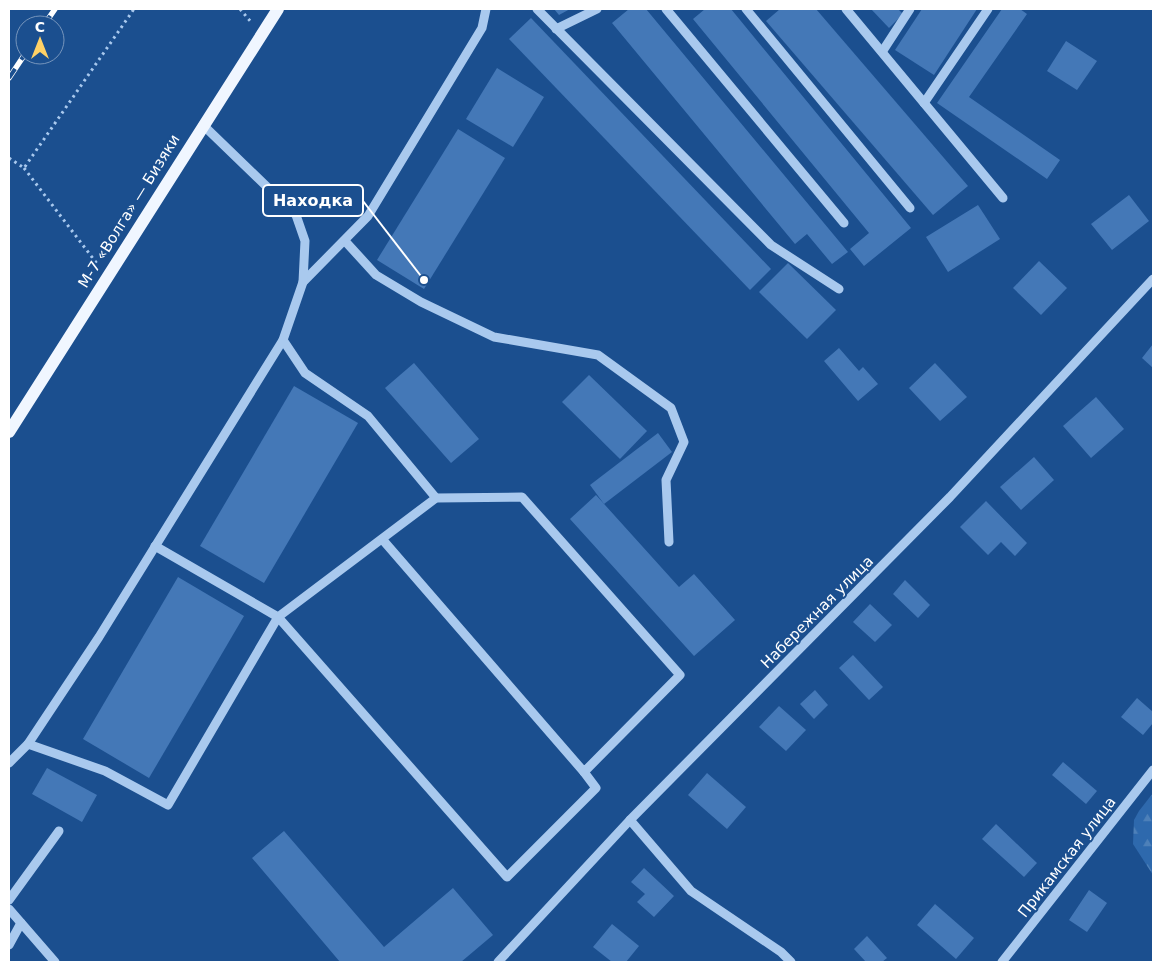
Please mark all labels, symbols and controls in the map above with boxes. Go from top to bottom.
north arrow [15,15,65,65]
text: С [35,19,45,35]
street label: М-7 «Волга» — Бизяки [74,131,184,291]
callout: Находка [263,185,363,216]
text: Находка [273,191,353,210]
street label: Набережная улица [757,552,877,672]
street label: Прикамская улица [1014,793,1120,921]

